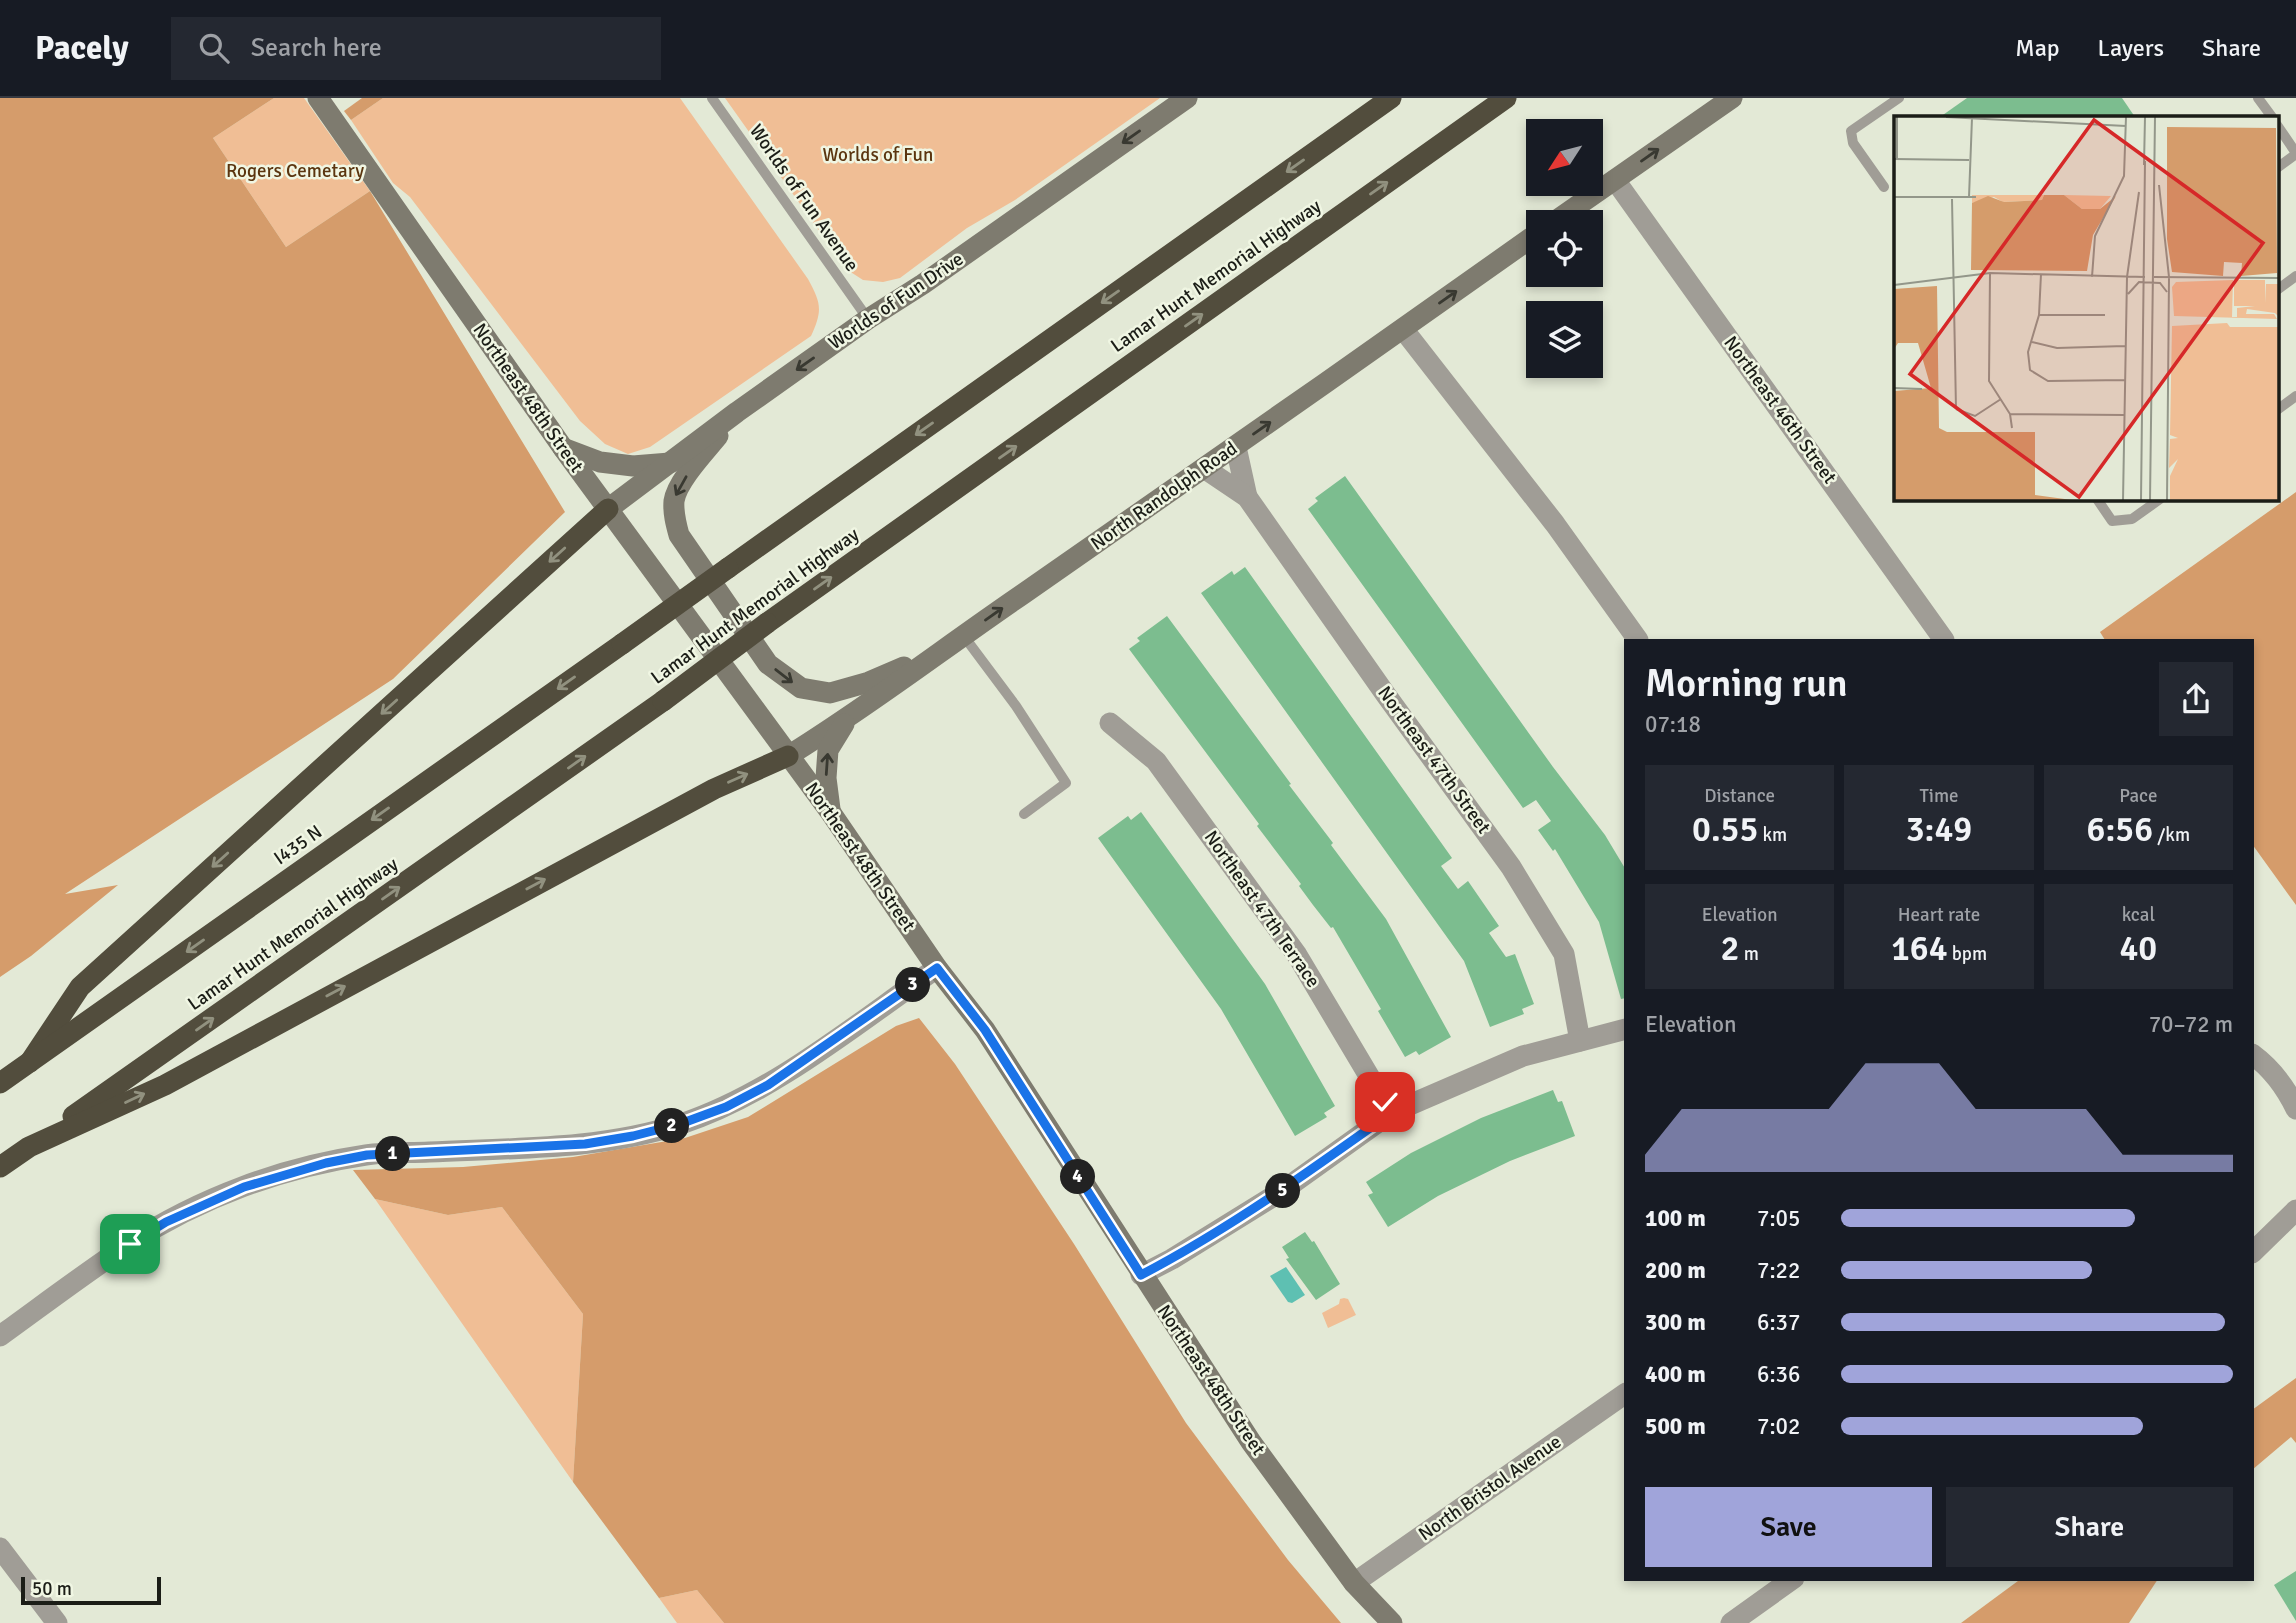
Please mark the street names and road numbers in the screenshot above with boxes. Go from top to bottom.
street label: Worlds of Fun Avenue [744,120,864,276]
street label: Lamar Hunt Memorial Highway [1106,194,1326,358]
street label: Worlds of Fun Drive [824,247,968,355]
street label: Northeast 48th Street [468,319,589,478]
street label: Northeast 46th Street [1718,331,1842,489]
street label: North Randolph Road [1086,436,1242,556]
street label: Lamar Hunt Memorial Highway [646,522,864,690]
street label: Northeast 47th Street [1372,681,1496,839]
street label: Northeast 48th Street [800,778,921,937]
street label: I435 N [269,820,327,870]
street label: Northeast 47th Terrace [1199,826,1325,992]
street label: Lamar Hunt Memorial Highway [183,852,403,1016]
street label: Northeast 48th Street [1152,1300,1271,1460]
street label: North Bristol Avenue [1414,1430,1566,1546]

